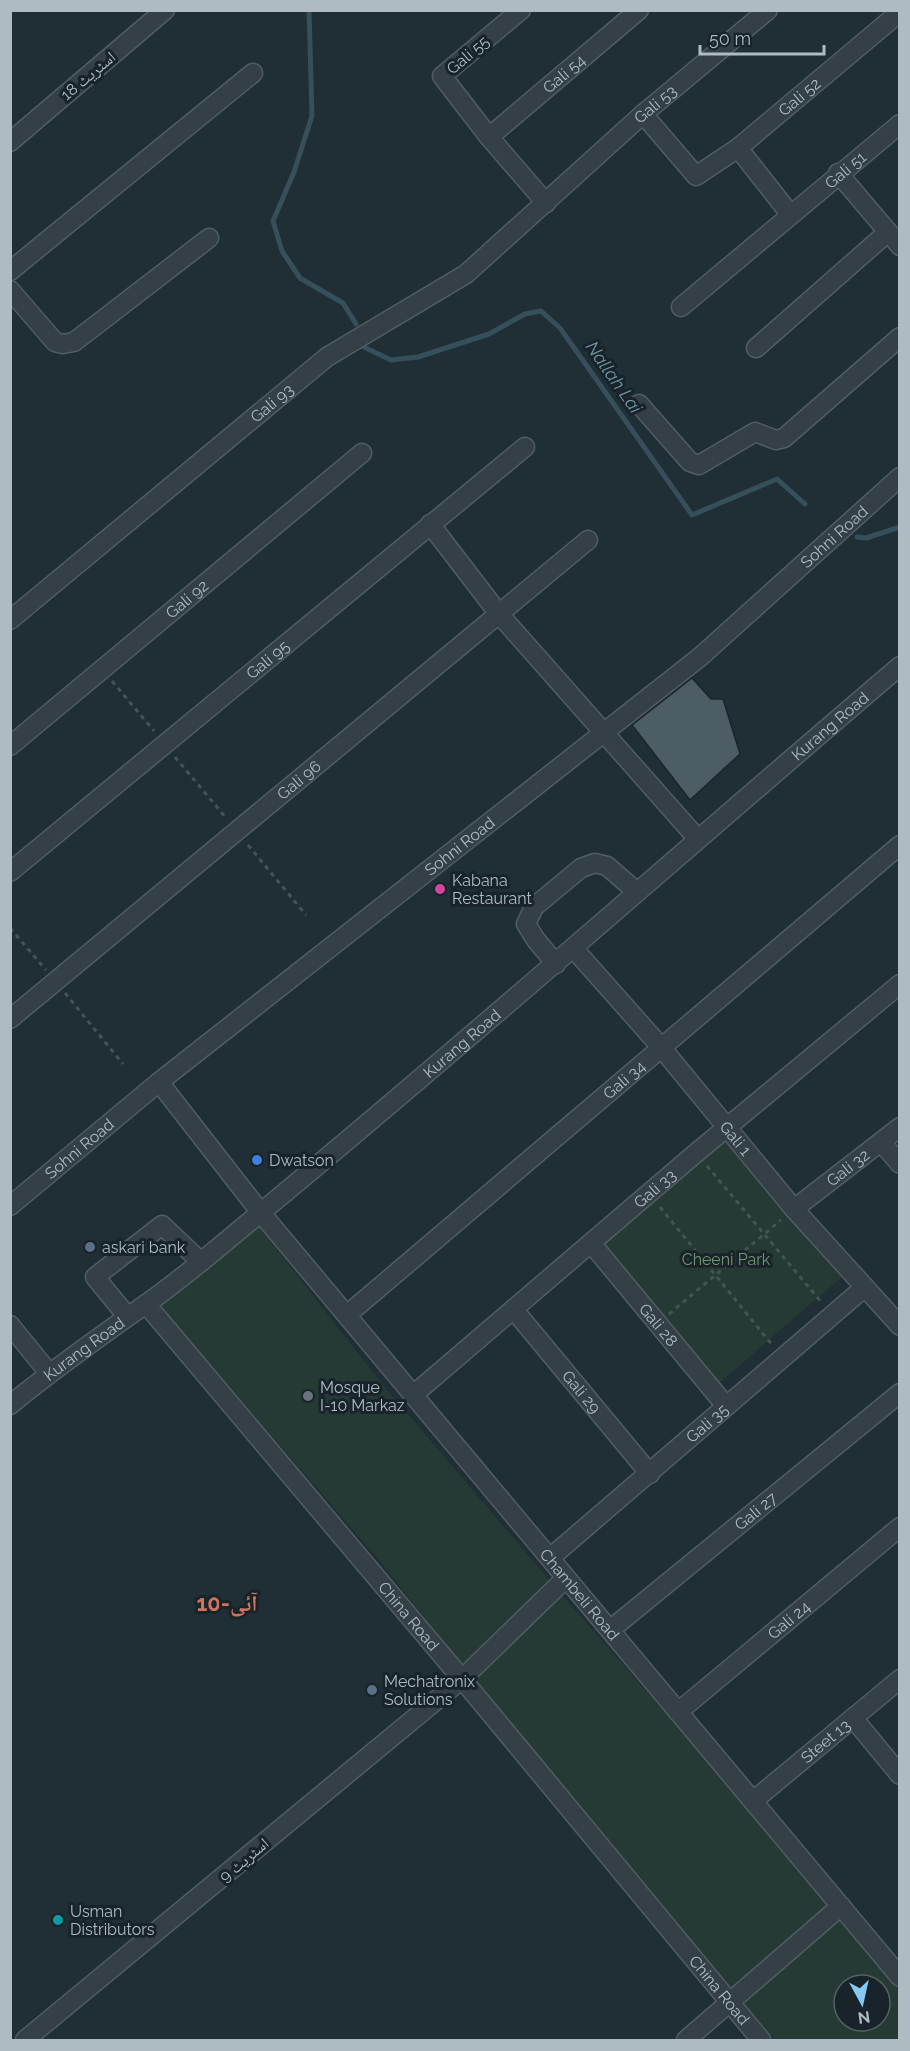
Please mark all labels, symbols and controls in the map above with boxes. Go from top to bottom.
scale bar [700,18,824,56]
text: 50 m [709,28,751,49]
street label: Gali 55 [443,32,493,78]
street label: اسٹریٹ 18 [57,48,119,104]
street label: Gali 54 [539,50,589,97]
street label: Gali 52 [774,73,824,120]
street label: Gali 53 [630,81,680,127]
street label: Gali 51 [821,147,870,192]
water label: Nallah Lai [582,337,647,418]
street label: Gali 93 [246,380,297,426]
street label: Sohni Road [796,501,872,572]
street label: Gali 92 [162,576,212,622]
street label: Gali 95 [242,636,293,683]
street label: Kurang Road [787,688,872,764]
street label: Gali 96 [273,756,325,803]
street label: Sohni Road [421,813,498,879]
place label: Kabana Restaurant [452,871,532,908]
marker: Kabana Restaurant [433,882,447,896]
street label: Kurang Road [419,1005,504,1082]
street label: Gali 34 [599,1056,649,1103]
street label: Sohni Road [41,1114,118,1183]
street label: Gali 1 [716,1117,756,1159]
street label: Gali 32 [823,1145,873,1190]
place label: Dwatson [269,1151,334,1170]
marker: Dwatson [250,1153,264,1167]
street label: Gali 33 [630,1165,680,1212]
place label: askari bank [102,1238,186,1257]
marker: askari bank [83,1240,97,1254]
park label: Cheeni Park [682,1250,771,1269]
street label: Gali 28 [635,1299,682,1350]
street label: Kurang Road [40,1313,128,1384]
street label: Gali 29 [558,1366,605,1417]
place label: Mosque I-10 Markaz [320,1378,405,1415]
marker: Mosque I-10 Markaz [301,1389,315,1403]
street label: Gali 35 [682,1400,732,1446]
street label: Gali 27 [731,1488,781,1534]
street label: Chambeli Road [536,1545,624,1644]
street label: China Road [374,1578,443,1654]
district label: آئی-10 [196,1590,258,1617]
street label: Gali 24 [764,1597,814,1643]
place label: Mechatronix Solutions [384,1672,475,1709]
marker: Mechatronix Solutions [365,1683,379,1697]
street label: Steet 13 [797,1715,854,1767]
street label: اسٹریٹ 9 [215,1834,273,1886]
place label: Usman Distributors [70,1902,155,1939]
marker: Usman Distributors [51,1913,65,1927]
street label: China Road [685,1951,754,2028]
north arrow [832,1973,892,2033]
text: N [857,2007,871,2028]

